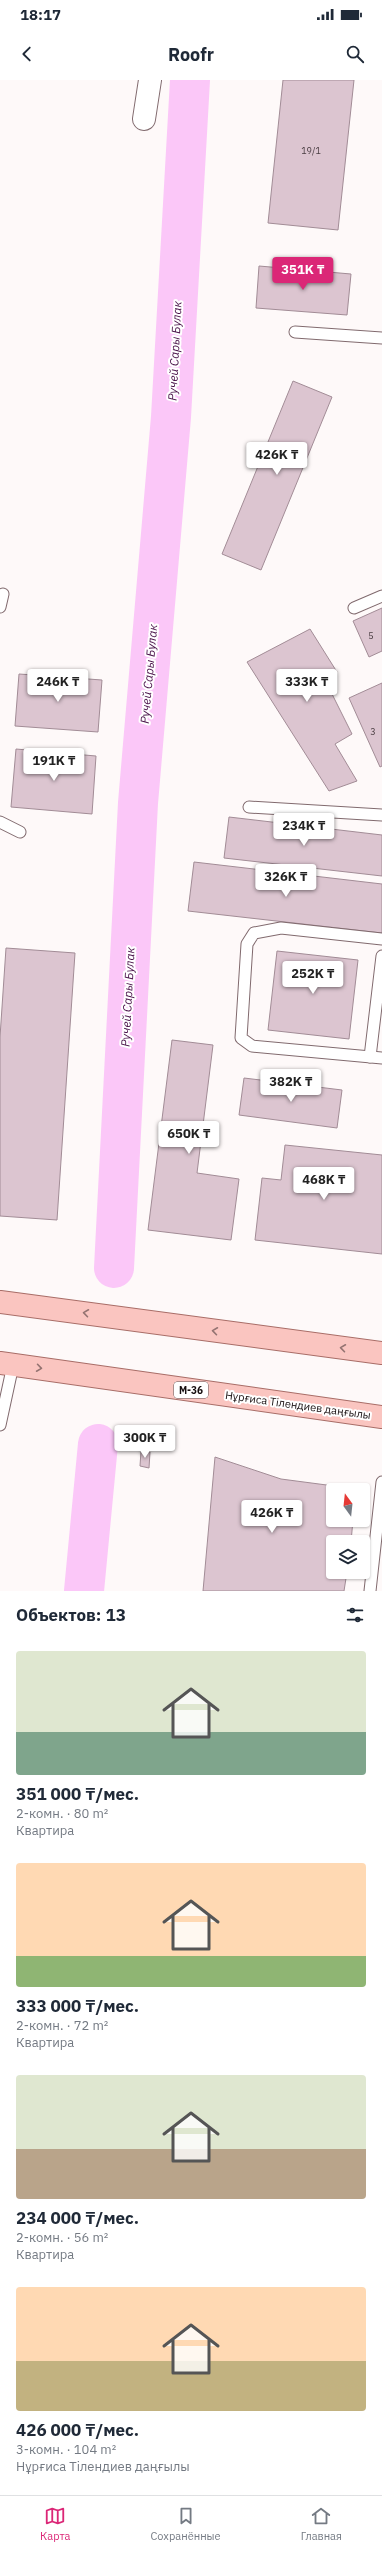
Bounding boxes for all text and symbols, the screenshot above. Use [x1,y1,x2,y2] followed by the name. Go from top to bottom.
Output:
[20,5,61,24] text: 18:17
[16,43,38,65] icon: back
[168,43,214,66] text: Roofr
[344,43,366,65] icon: search
[301,145,321,156] house number: 19/1
[270,257,336,291] pin: 351K ₸
[281,261,325,278] text: 351K ₸
[164,300,185,401] water label: Ручей Сары Булак
[244,442,310,476] pin: 426K ₸
[255,446,299,463] text: 426K ₸
[137,623,160,724] water label: Ручей Сары Булак
[368,630,374,641] house number: 5
[25,669,91,703] pin: 246K ₸
[274,669,340,703] pin: 333K ₸
[36,673,80,690] text: 246K ₸
[285,673,329,690] text: 333K ₸
[370,726,376,737] house number: 3
[21,748,87,782] pin: 191K ₸
[32,752,76,769] text: 191K ₸
[271,813,337,847] pin: 234K ₸
[282,817,326,834] text: 234K ₸
[253,864,319,898] pin: 326K ₸
[264,868,308,885] text: 326K ₸
[117,946,138,1047] water label: Ручей Сары Булак
[280,961,346,995] pin: 252K ₸
[291,965,335,982] text: 252K ₸
[258,1069,324,1103] pin: 382K ₸
[269,1073,313,1090] text: 382K ₸
[156,1121,222,1155] pin: 650K ₸
[167,1125,211,1142] text: 650K ₸
[291,1167,357,1201] pin: 468K ₸
[302,1171,346,1188] text: 468K ₸
[83,1309,89,1318] one-way arrow
[211,1327,218,1336] one-way arrow
[340,1344,346,1353] one-way arrow
[36,1363,42,1372] one-way arrow
[174,1382,208,1398] road number: M-36
[224,1388,372,1422] street label: Нұрғиса Тілендиев даңғылы
[112,1425,178,1459] pin: 300K ₸
[123,1429,167,1446] text: 300K ₸
[326,1483,370,1527] north arrow
[326,1483,370,1579] map controls
[239,1500,305,1534] pin: 426K ₸
[250,1504,294,1521] text: 426K ₸
[326,1535,370,1579] button: layers
[16,1604,126,1626] text: Объектов: 13
[344,1604,366,1626] icon: filters
[155,1677,227,1749] icon: home
[16,1783,139,1805] text: 351 000 ₸/мес.
[16,1805,108,1822] text: 2-комн. · 80 m²
[16,1822,74,1839] text: Квартира
[155,1889,227,1961] icon: home
[16,1995,139,2017] text: 333 000 ₸/мес.
[16,2017,108,2034] text: 2-комн. · 72 m²
[16,2034,74,2051] text: Квартира
[155,2101,227,2173] icon: home
[16,2207,139,2229] text: 234 000 ₸/мес.
[16,2229,108,2246] text: 2-комн. · 56 m²
[16,2246,74,2263] text: Квартира
[155,2313,227,2385] icon: home
[16,2419,139,2441] text: 426 000 ₸/мес.
[16,2441,116,2458] text: 3-комн. · 104 m²
[16,2458,190,2475] text: Нұрғиса Тілендиев даңғылы
[40,2505,70,2543] tab: Карта
[150,2505,221,2543] tab: Сохранённые
[301,2505,342,2543] tab: Главная

